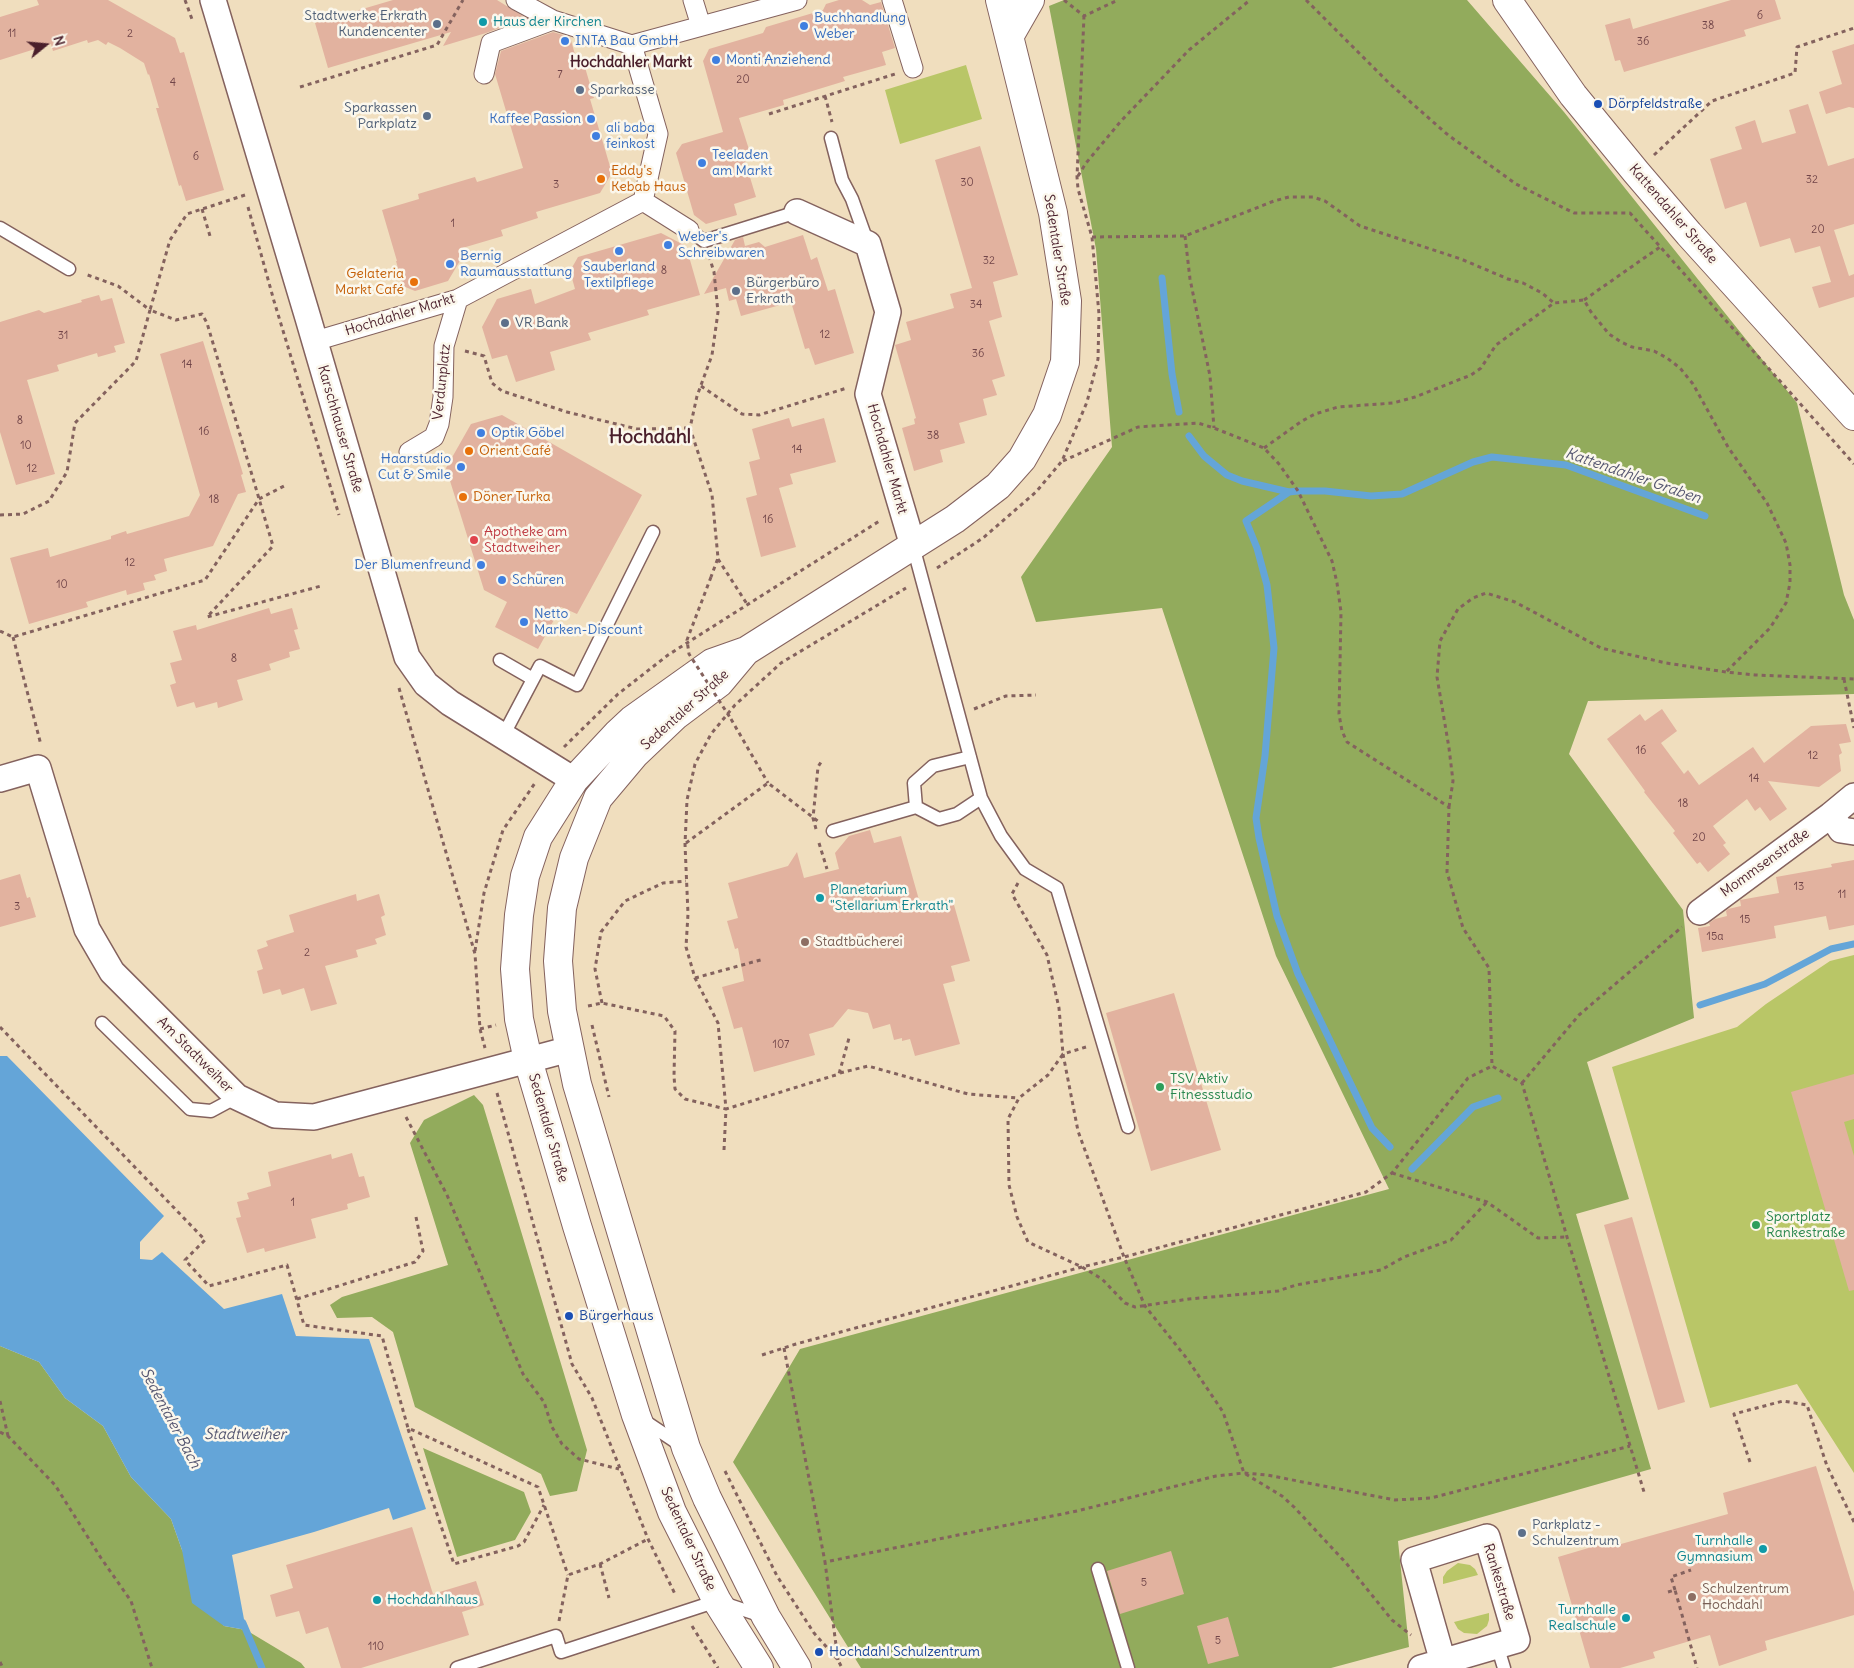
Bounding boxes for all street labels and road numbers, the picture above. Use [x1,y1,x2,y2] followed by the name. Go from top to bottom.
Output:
[1625,161,1721,267] street label: Kattendahler Straße
[1040,193,1074,307] street label: Sedentaler Straße
[343,290,457,340] street label: Hochdahler Markt
[430,343,454,421] street label: Verdunplatz
[314,363,366,495] street label: Karschhauser Straße
[863,402,911,516] street label: Hochdahler Markt
[638,666,732,754] street label: Sedentaler Straße
[1717,825,1813,901] street label: Mommsenstraße
[153,1013,237,1097] street label: Am Stadtweiher
[524,1072,572,1184] street label: Sedentaler Straße
[657,1485,719,1593] street label: Sedentaler Straße
[1479,1542,1519,1622] street label: Rankestraße

